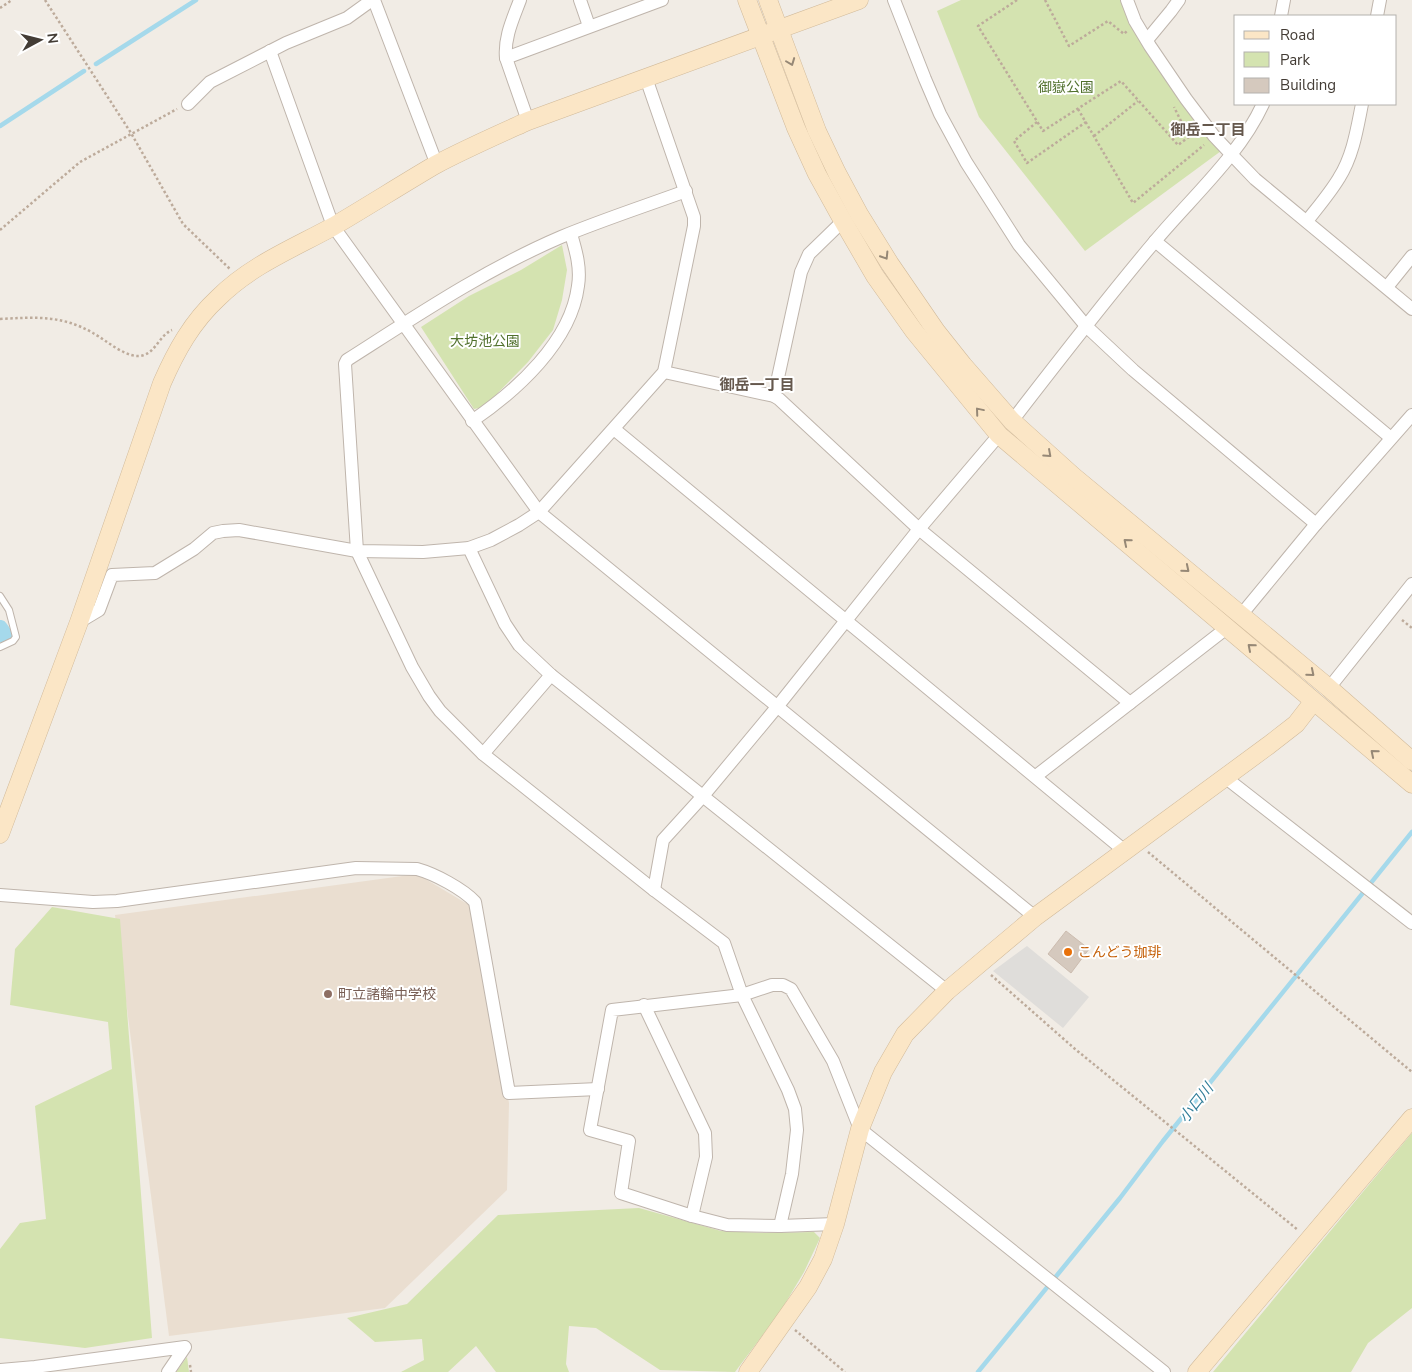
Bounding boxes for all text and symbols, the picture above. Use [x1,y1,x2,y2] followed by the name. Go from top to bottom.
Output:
[15,15,65,65] north arrow
[1234,15,1397,105] legend
[1280,25,1315,45] text: Road
[42,32,62,45] text: N
[1280,50,1310,70] text: Park
[785,57,795,66] one-way arrow
[1280,75,1336,95] text: Building
[1038,78,1094,97] park label: 御嶽公園
[1170,120,1246,140] district label: 御岳二丁目
[879,250,888,259] one-way arrow
[450,332,520,351] park label: 大坊池公園
[719,375,795,395] district label: 御岳一丁目
[976,408,985,417] one-way arrow
[1043,448,1052,457] one-way arrow
[1124,540,1133,548] one-way arrow
[1180,564,1189,572] one-way arrow
[1247,644,1256,653] one-way arrow
[1305,668,1314,677] one-way arrow
[1371,749,1380,758] one-way arrow
[1078,943,1162,962] place label: こんどう珈琲
[1062,946,1074,958] marker: こんどう珈琲
[338,985,436,1004] place label: 町立諸輪中学校
[322,988,334,1000] marker: 町立諸輪中学校
[1174,1078,1219,1127] water label: 小口川

